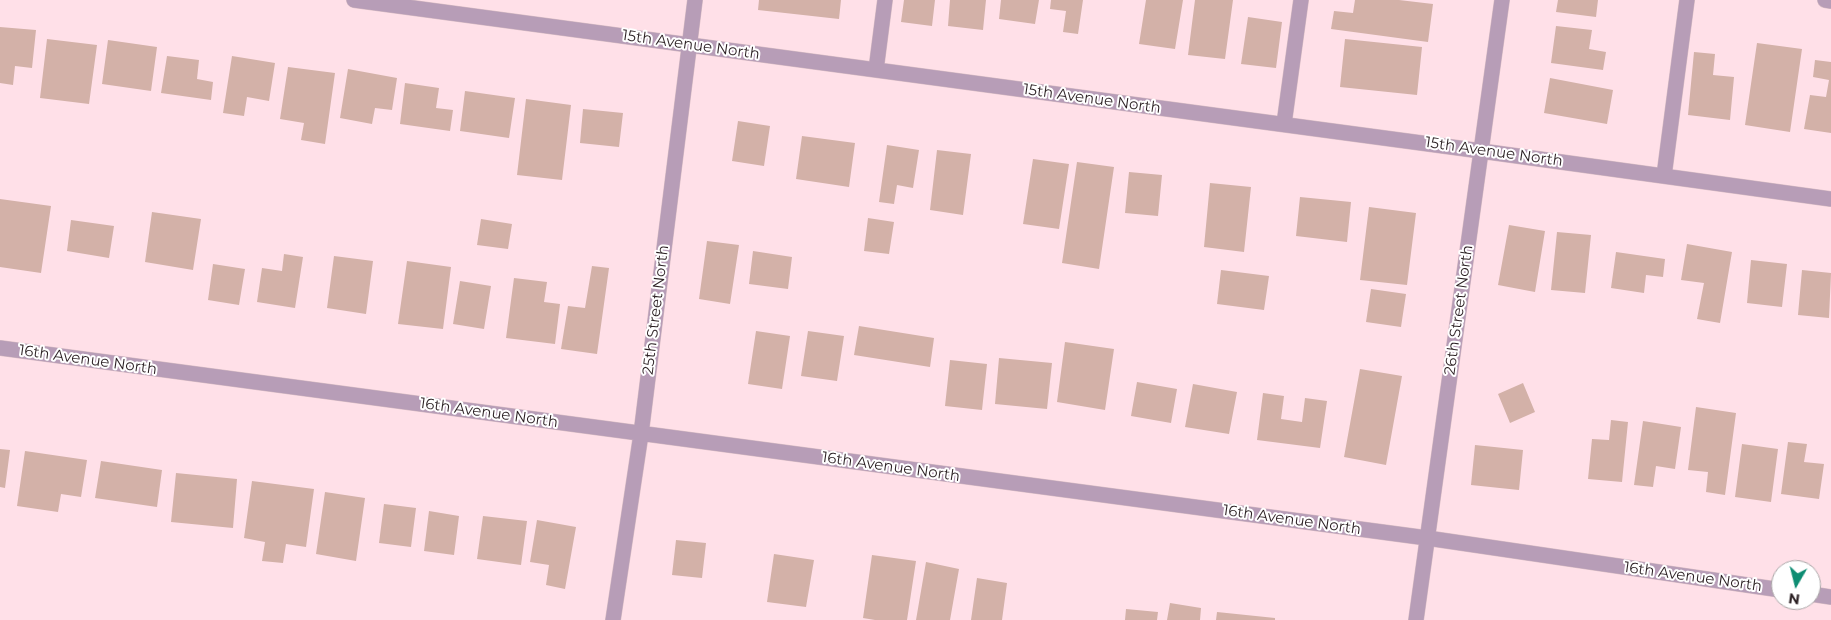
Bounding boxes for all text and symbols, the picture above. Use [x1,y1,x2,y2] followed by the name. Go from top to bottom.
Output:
[621,26,761,64] street label: 15th Avenue North
[1022,80,1162,118] street label: 15th Avenue North
[1424,133,1564,171] street label: 15th Avenue North
[639,244,673,376] street label: 25th Street North
[1441,244,1477,376] street label: 26th Street North
[18,341,158,379] street label: 16th Avenue North
[419,394,559,432] street label: 16th Avenue North
[821,448,961,486] street label: 16th Avenue North
[1222,501,1362,539] street label: 16th Avenue North
[1623,558,1763,596] street label: 16th Avenue North
[1771,560,1821,610] north arrow
[1787,589,1801,609] text: N

